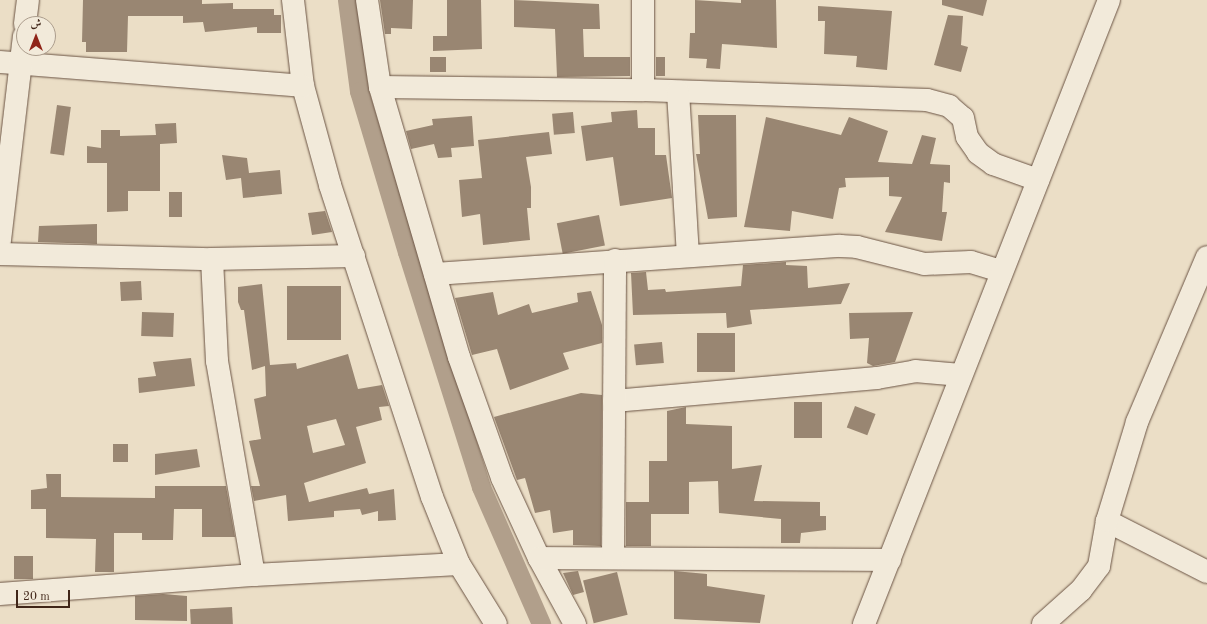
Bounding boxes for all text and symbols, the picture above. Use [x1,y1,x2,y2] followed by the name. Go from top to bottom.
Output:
[16,16,56,56] north arrow
[31,19,41,30] text: ش
[18,582,72,608] scale bar
[23,591,50,603] text: 20 m

